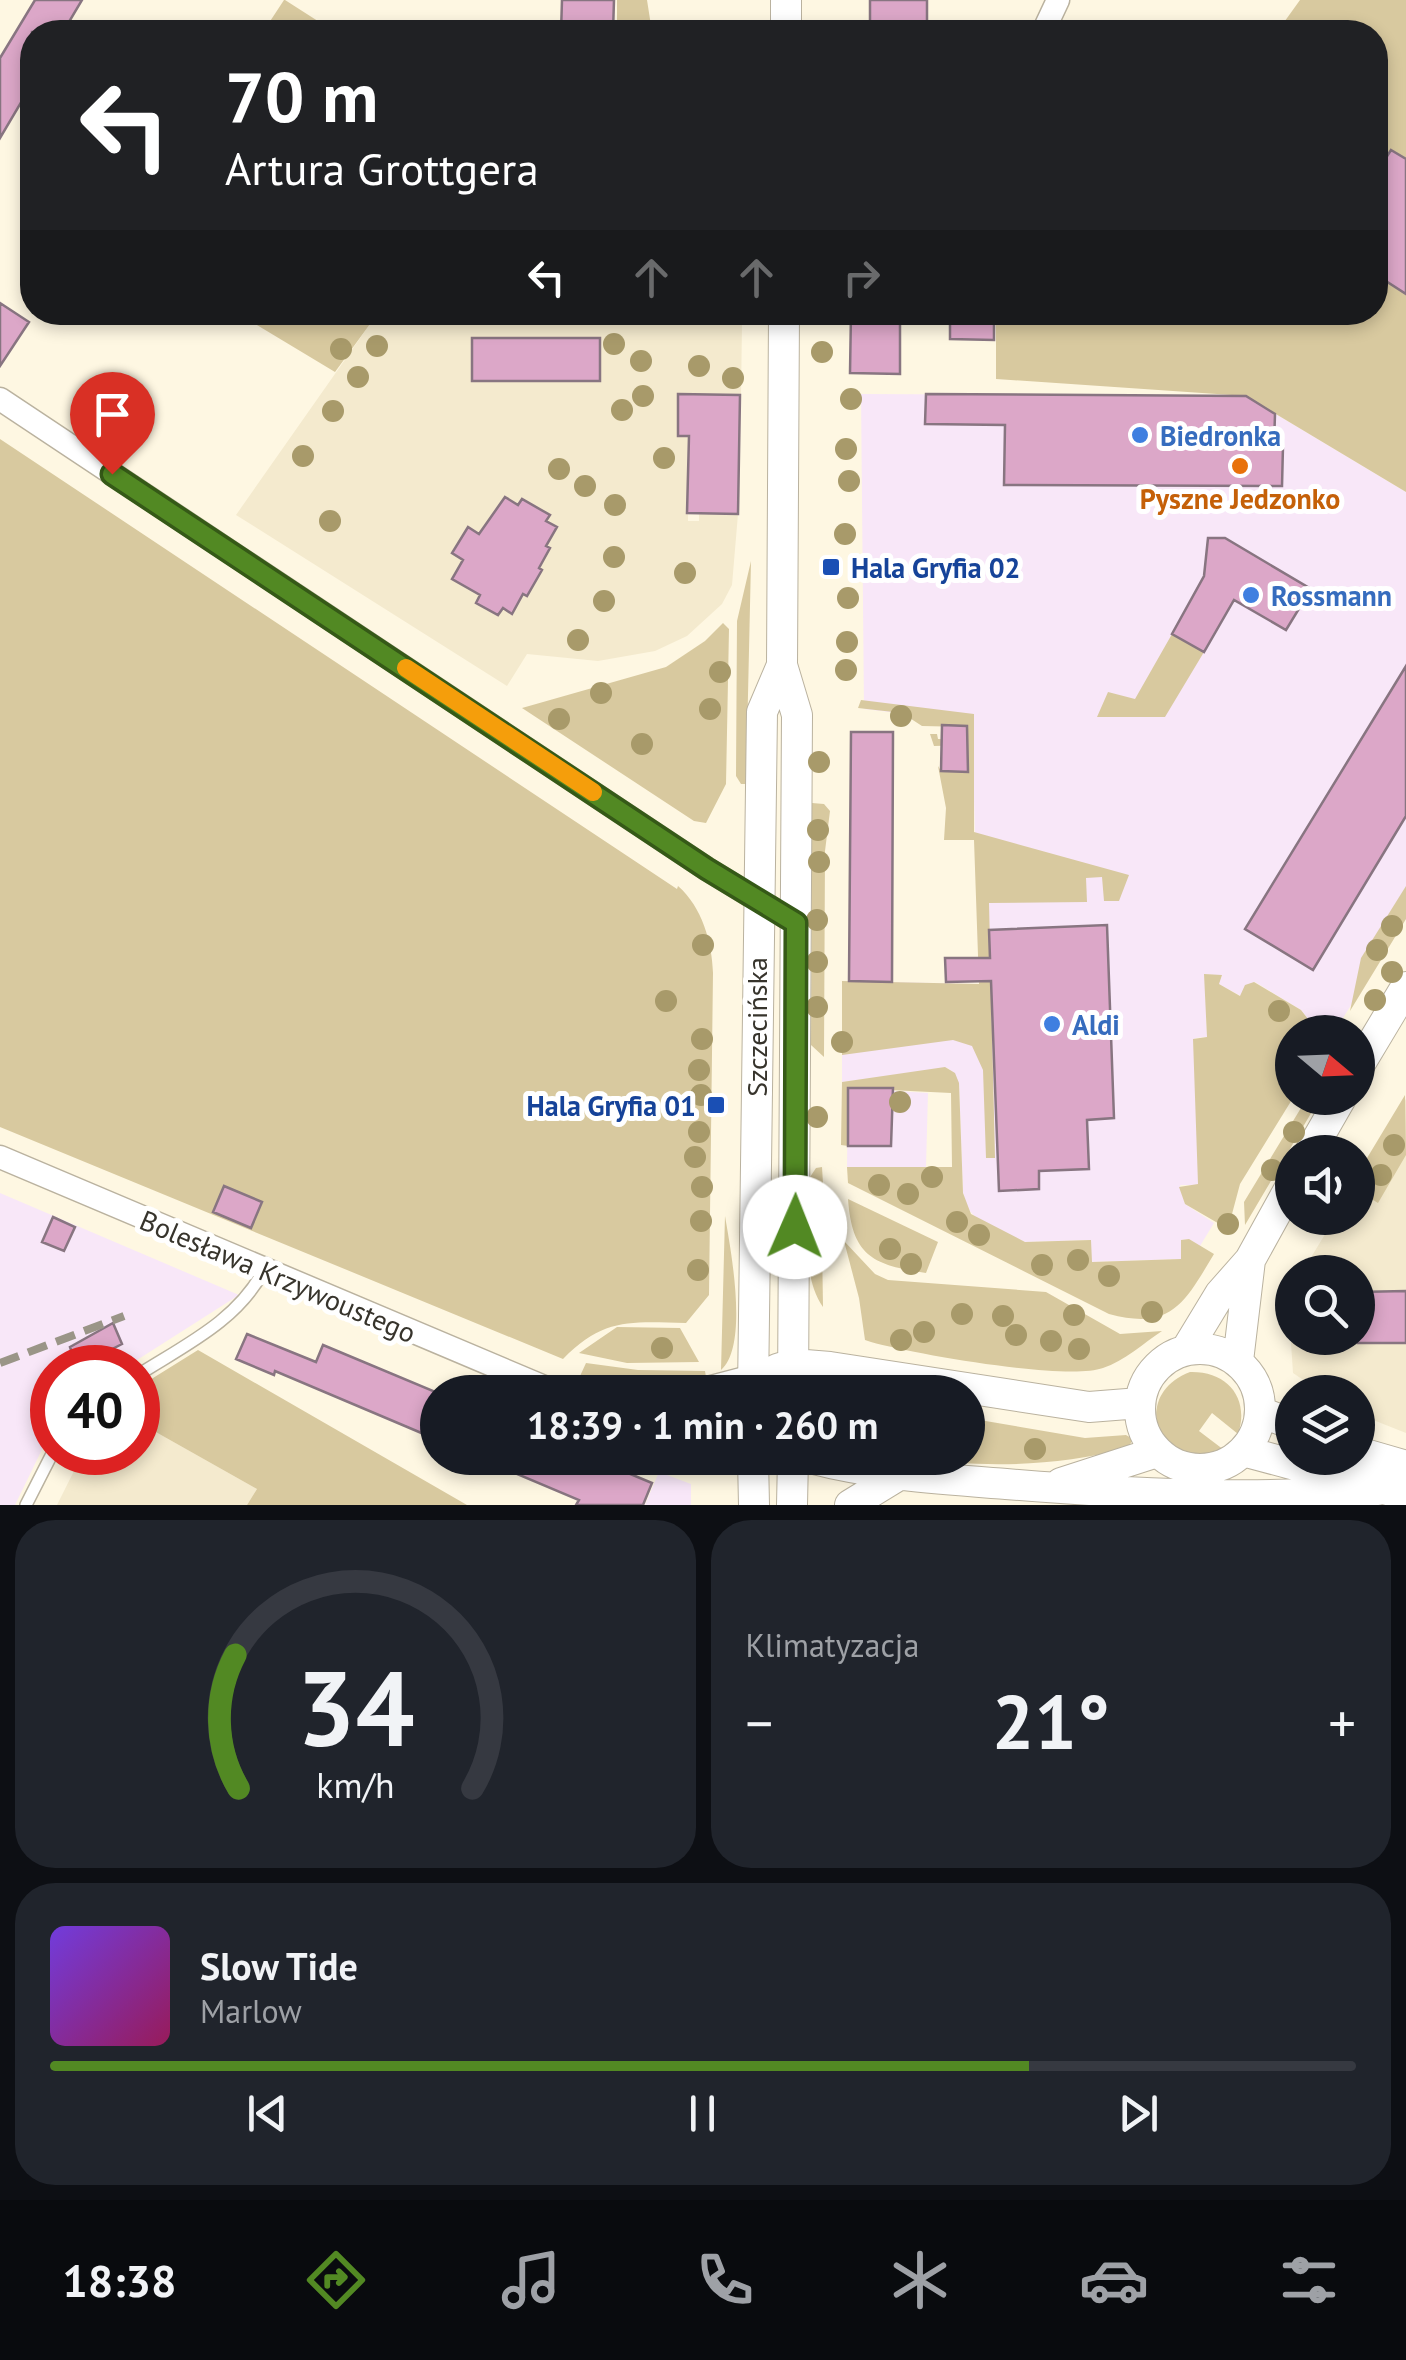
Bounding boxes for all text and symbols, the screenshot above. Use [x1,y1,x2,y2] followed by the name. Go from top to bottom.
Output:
[225,51,378,141] text: 70 m
[60,60,190,190] icon: left
[225,139,539,197] text: Artura Grottgera
[519,250,574,305] icon: left
[624,250,679,305] icon: ahead
[729,250,784,305] icon: ahead
[834,250,889,305] icon: right
[70,372,155,475] pin
[85,387,140,442] icon: arrive
[1160,417,1281,454] place label: Biedronka
[1129,424,1151,446] marker: Biedronka
[1229,455,1251,477] marker: Pyszne Jedzonko
[1140,480,1340,517] place label: Pyszne Jedzonko
[851,549,1020,586] place label: Hala Gryfia 02
[820,556,842,578] marker: Hala Gryfia 02
[1271,577,1392,614] place label: Rossmann
[1240,584,1262,606] marker: Rossmann
[738,957,775,1097] street label: Szczecińska
[1072,1006,1120,1043] place label: Aldi
[1041,1013,1063,1035] marker: Aldi
[1275,1015,1375,1115] north arrow
[1275,1015,1375,1475] map controls
[527,1087,696,1124] place label: Hala Gryfia 01
[705,1094,727,1116] marker: Hala Gryfia 01
[1275,1135,1375,1235] button: sound
[743,1175,847,1279] position arrow
[134,1201,422,1351] street label: Bolesława Krzywoustego
[1275,1255,1375,1355] button: search
[30,1345,160,1475] speed limit sign: 40
[1275,1375,1375,1475] button: layers
[527,1400,878,1449] text: 18:39 · 1 min · 260 m
[746,1624,919,1666] text: Klimatyzacja
[296,1640,414,1775] text: 34
[992,1673,1110,1770] text: 21°
[746,1687,773,1758] text: −
[1328,1687,1356,1758] text: +
[316,1762,394,1808] text: km/h
[200,1941,358,1990] text: Slow Tide
[200,1990,302,2032] text: Marlow
[240,2086,295,2141] icon: previous
[675,2086,730,2141] icon: pause
[1111,2086,1166,2141] icon: next
[301,2245,371,2315] icon: directions
[496,2245,566,2315] icon: music
[690,2245,760,2315] icon: phone
[885,2245,955,2315] icon: climate
[1079,2245,1149,2315] icon: car
[1274,2245,1344,2315] icon: filters
[62,2251,176,2309] text: 18:38

